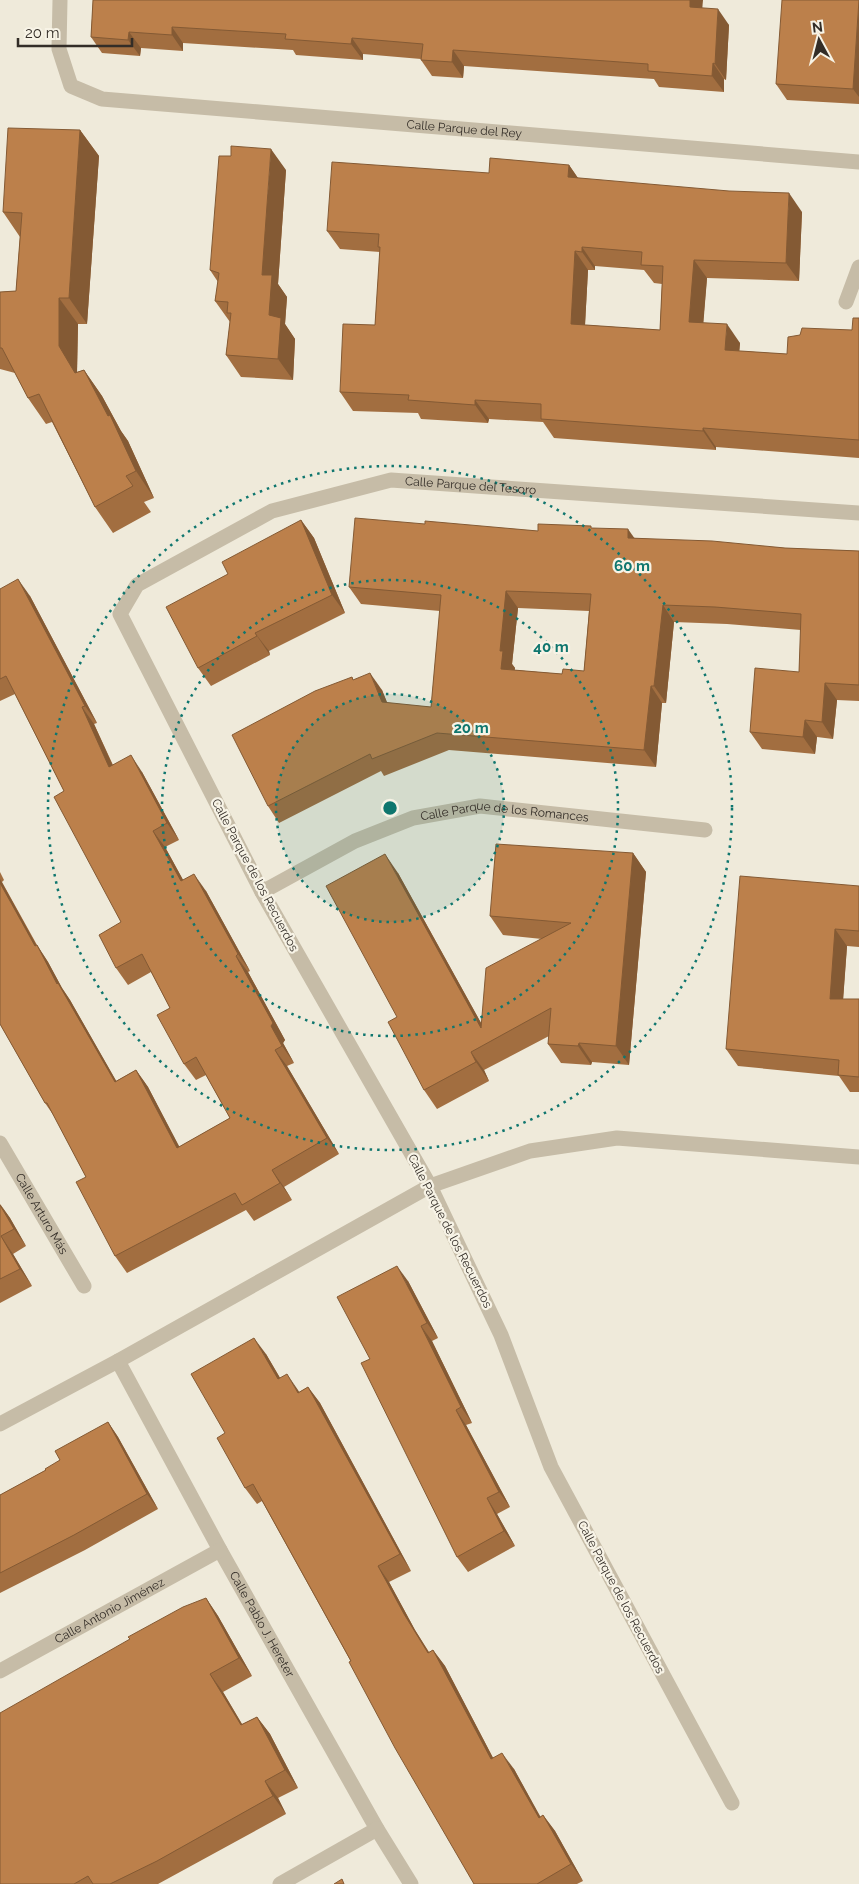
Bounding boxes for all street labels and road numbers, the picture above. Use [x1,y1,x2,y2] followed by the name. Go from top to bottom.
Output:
[406,117,523,141] street label: Calle Parque del Rey
[405,474,537,497] street label: Calle Parque del Tesoro
[209,796,301,954] street label: Calle Parque de los Recuerdos
[419,799,590,825] street label: Calle Parque de los Romances
[405,1152,495,1310] street label: Calle Parque de los Recuerdos
[12,1171,71,1257] street label: Calle Arturo Más
[575,1518,667,1676] street label: Calle Parque de los Recuerdos
[227,1569,297,1680] street label: Calle Pablo J. Hereter
[52,1575,167,1647] street label: Calle Antonio Jiménez

